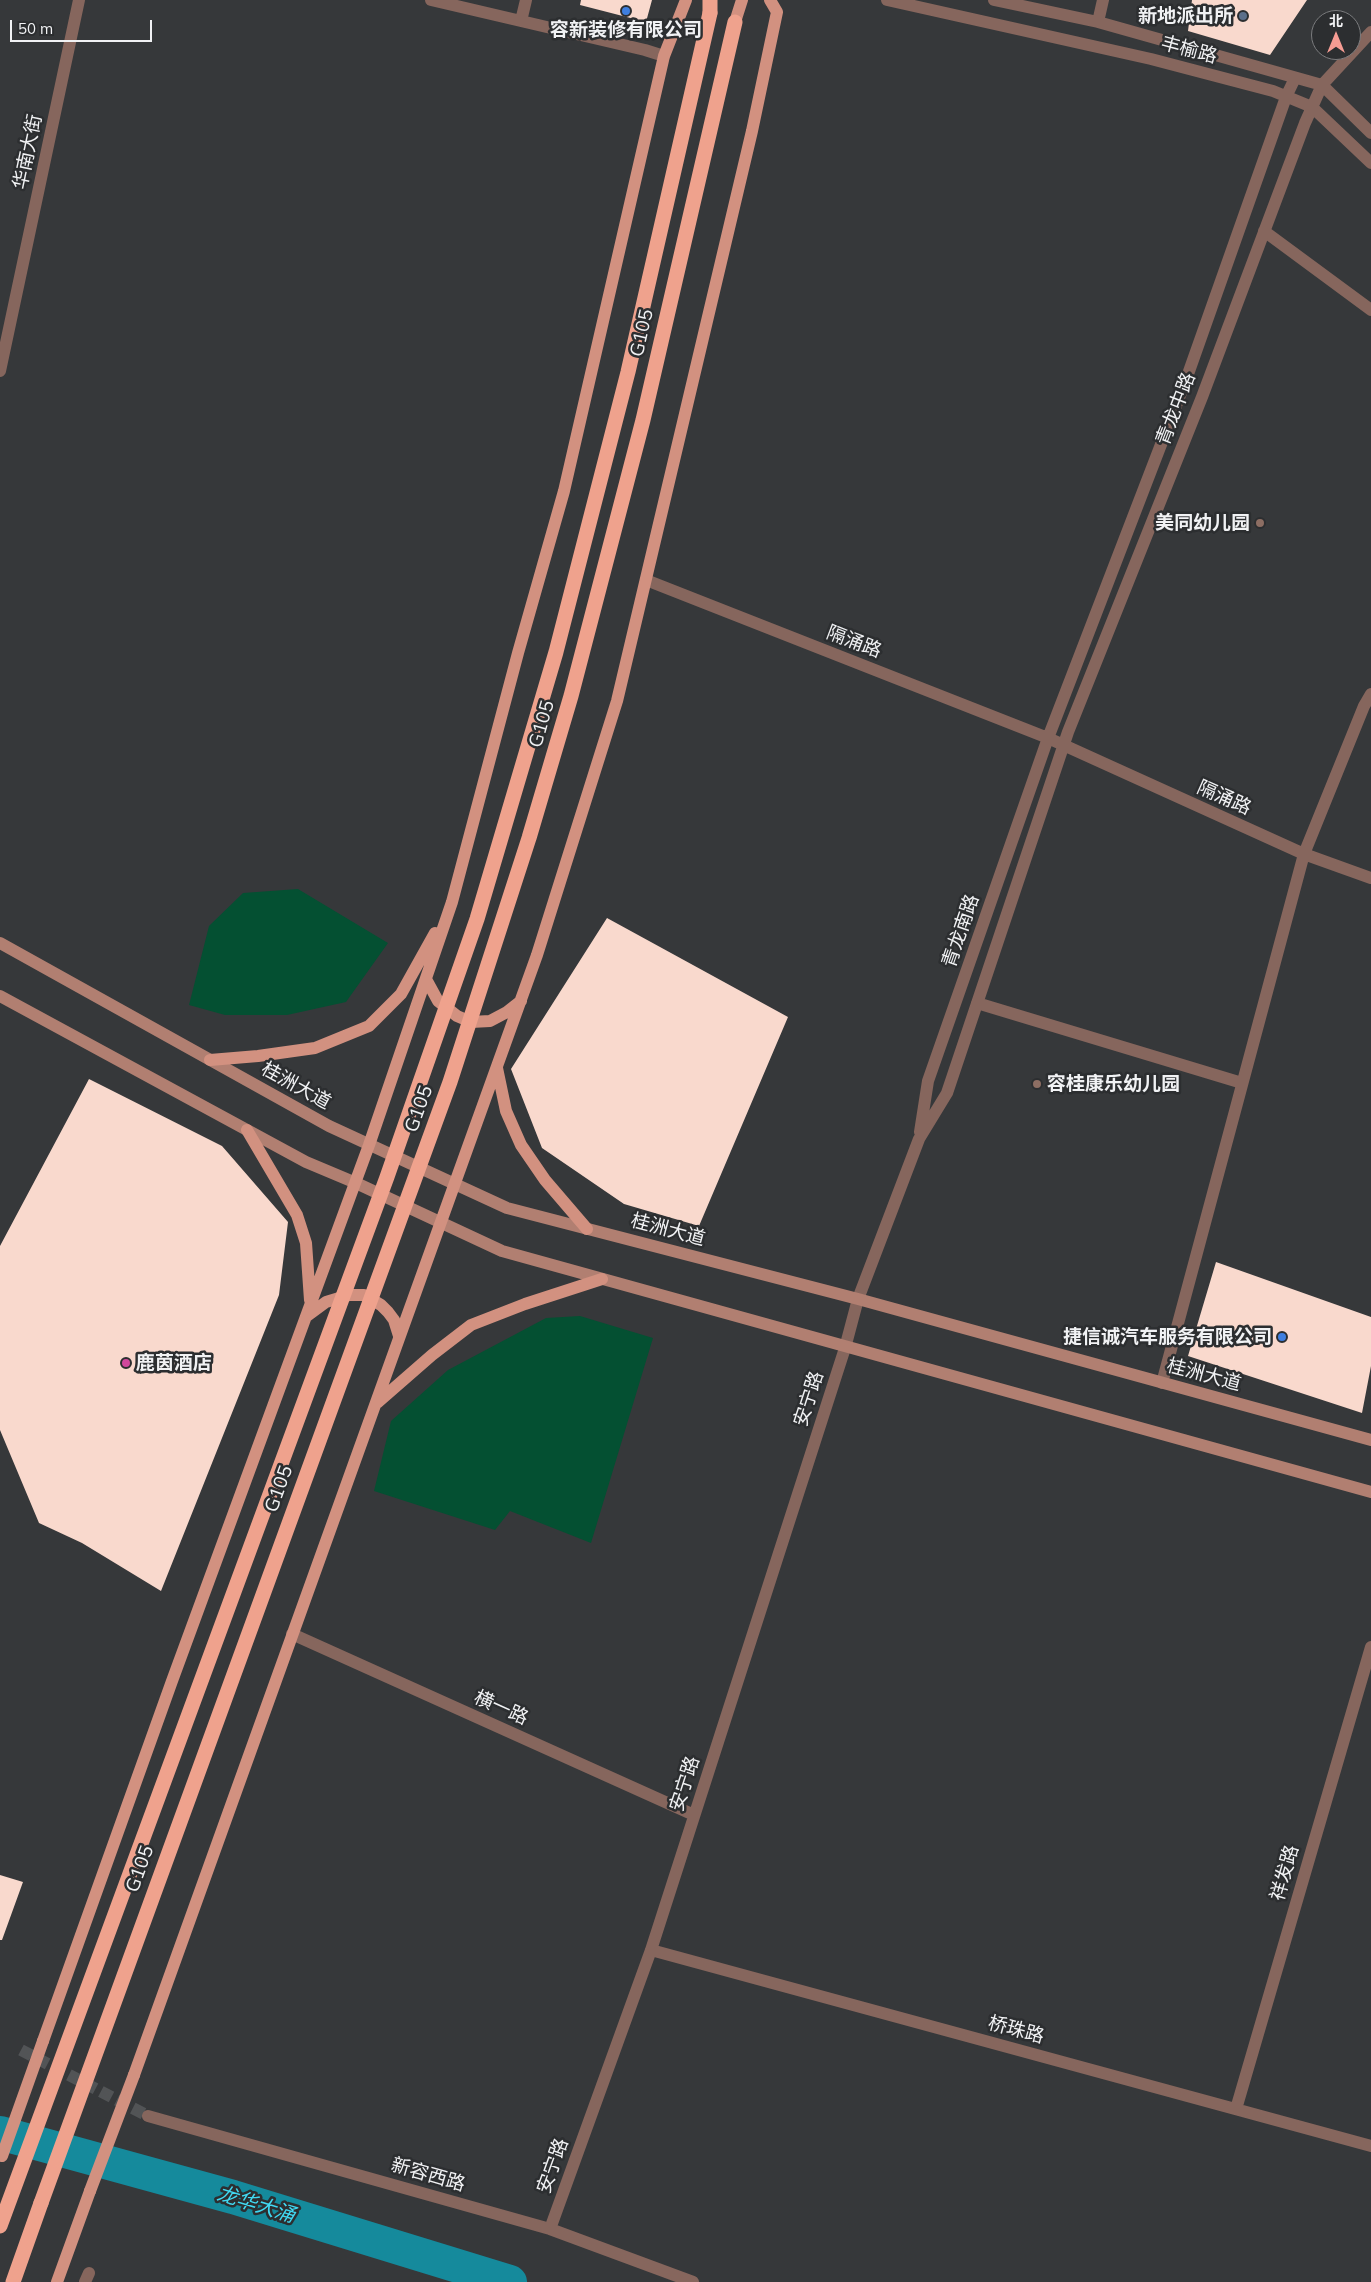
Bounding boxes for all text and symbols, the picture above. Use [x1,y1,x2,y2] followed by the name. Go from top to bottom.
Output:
[620,5,632,17] marker: 容新装修有限公司
[1138,5,1233,27] place label: 新地派出所
[12,10,155,42] scale bar
[1237,10,1249,22] marker: 新地派出所
[1311,10,1361,60] north arrow
[1329,12,1343,30] text: 北
[18,19,53,38] text: 50 m
[550,19,702,41] place label: 容新装修有限公司
[1159,32,1219,68] street label: 丰榆路
[9,112,47,192] street label: 华南大街
[625,307,659,359] street label: G105
[1152,369,1200,449] street label: 青龙中路
[1155,512,1250,534] place label: 美同幼儿园
[1254,517,1266,529] marker: 美同幼儿园
[823,621,885,663] street label: 隔涌路
[524,698,560,750] street label: G105
[1193,776,1255,820] street label: 隔涌路
[938,891,984,971] street label: 青龙南路
[257,1058,335,1114] street label: 桂洲大道
[1047,1073,1180,1095] place label: 容桂康乐幼儿园
[1031,1078,1043,1090] marker: 容桂康乐幼儿园
[400,1083,438,1135] street label: G105
[628,1209,708,1251] street label: 桂洲大道
[1063,1326,1272,1348] place label: 捷信诚汽车服务有限公司
[1276,1331,1288,1343] marker: 捷信诚汽车服务有限公司
[136,1352,212,1374] place label: 鹿茵酒店
[1164,1354,1244,1396] street label: 桂洲大道
[120,1357,132,1369] marker: 鹿茵酒店
[789,1368,829,1430] street label: 安宁路
[260,1463,298,1515] street label: G105
[470,1686,532,1730] street label: 横一路
[665,1753,705,1815] street label: 安宁路
[1266,1842,1304,1904] street label: 祥发路
[121,1843,159,1895] street label: G105
[986,2012,1046,2048] street label: 桥珠路
[533,2135,573,2197] street label: 安宁路
[388,2154,468,2196] street label: 新容西路
[214,2182,298,2228] water label: 龙华大涌

